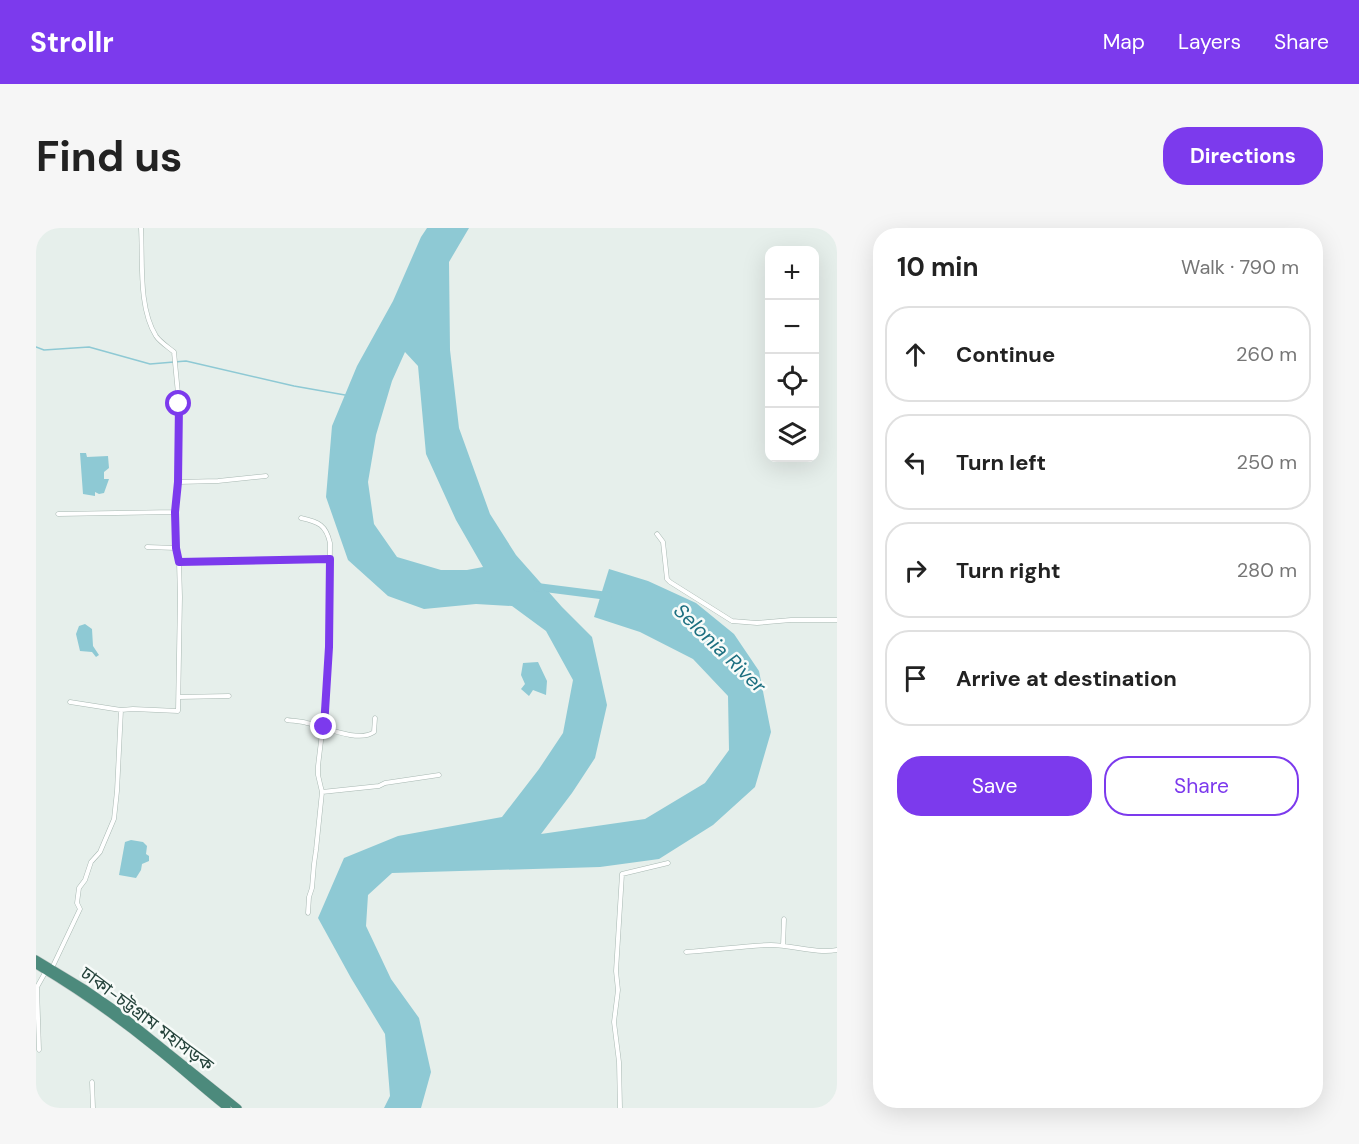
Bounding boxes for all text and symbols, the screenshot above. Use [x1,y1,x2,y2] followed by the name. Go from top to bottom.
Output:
[30,24,114,61] text: Strollr
[1103,28,1145,56] text: Map
[1178,28,1241,56] text: Layers
[1274,28,1329,56] text: Share
[1163,127,1323,185] button: Directions
[36,129,182,184] text: Find us
[765,246,819,462] map controls
[765,246,819,300] button: +
[897,250,979,284] text: 10 min
[1181,254,1299,280] text: Walk · 790 m
[765,300,819,354] button: −
[899,338,932,371] icon: ahead
[956,340,1055,369] text: Continue
[1236,341,1297,367] text: 260 m
[765,354,819,408] button: locate
[165,390,191,416] route start
[765,408,819,462] button: layers
[899,446,932,479] icon: left
[956,448,1046,477] text: Turn left
[1236,449,1297,475] text: 250 m
[899,554,932,587] icon: right
[956,556,1061,585] text: Turn right
[1237,557,1297,583] text: 280 m
[668,598,772,699] water label: Selonia River
[899,662,932,695] icon: arrive
[956,664,1177,693] text: Arrive at destination
[310,713,336,739] route end
[897,756,1092,816] button: Save
[1104,756,1299,816] button: Share
[75,961,219,1077] street label: ঢাকা-চট্টগ্রাম মহাসড়ক

